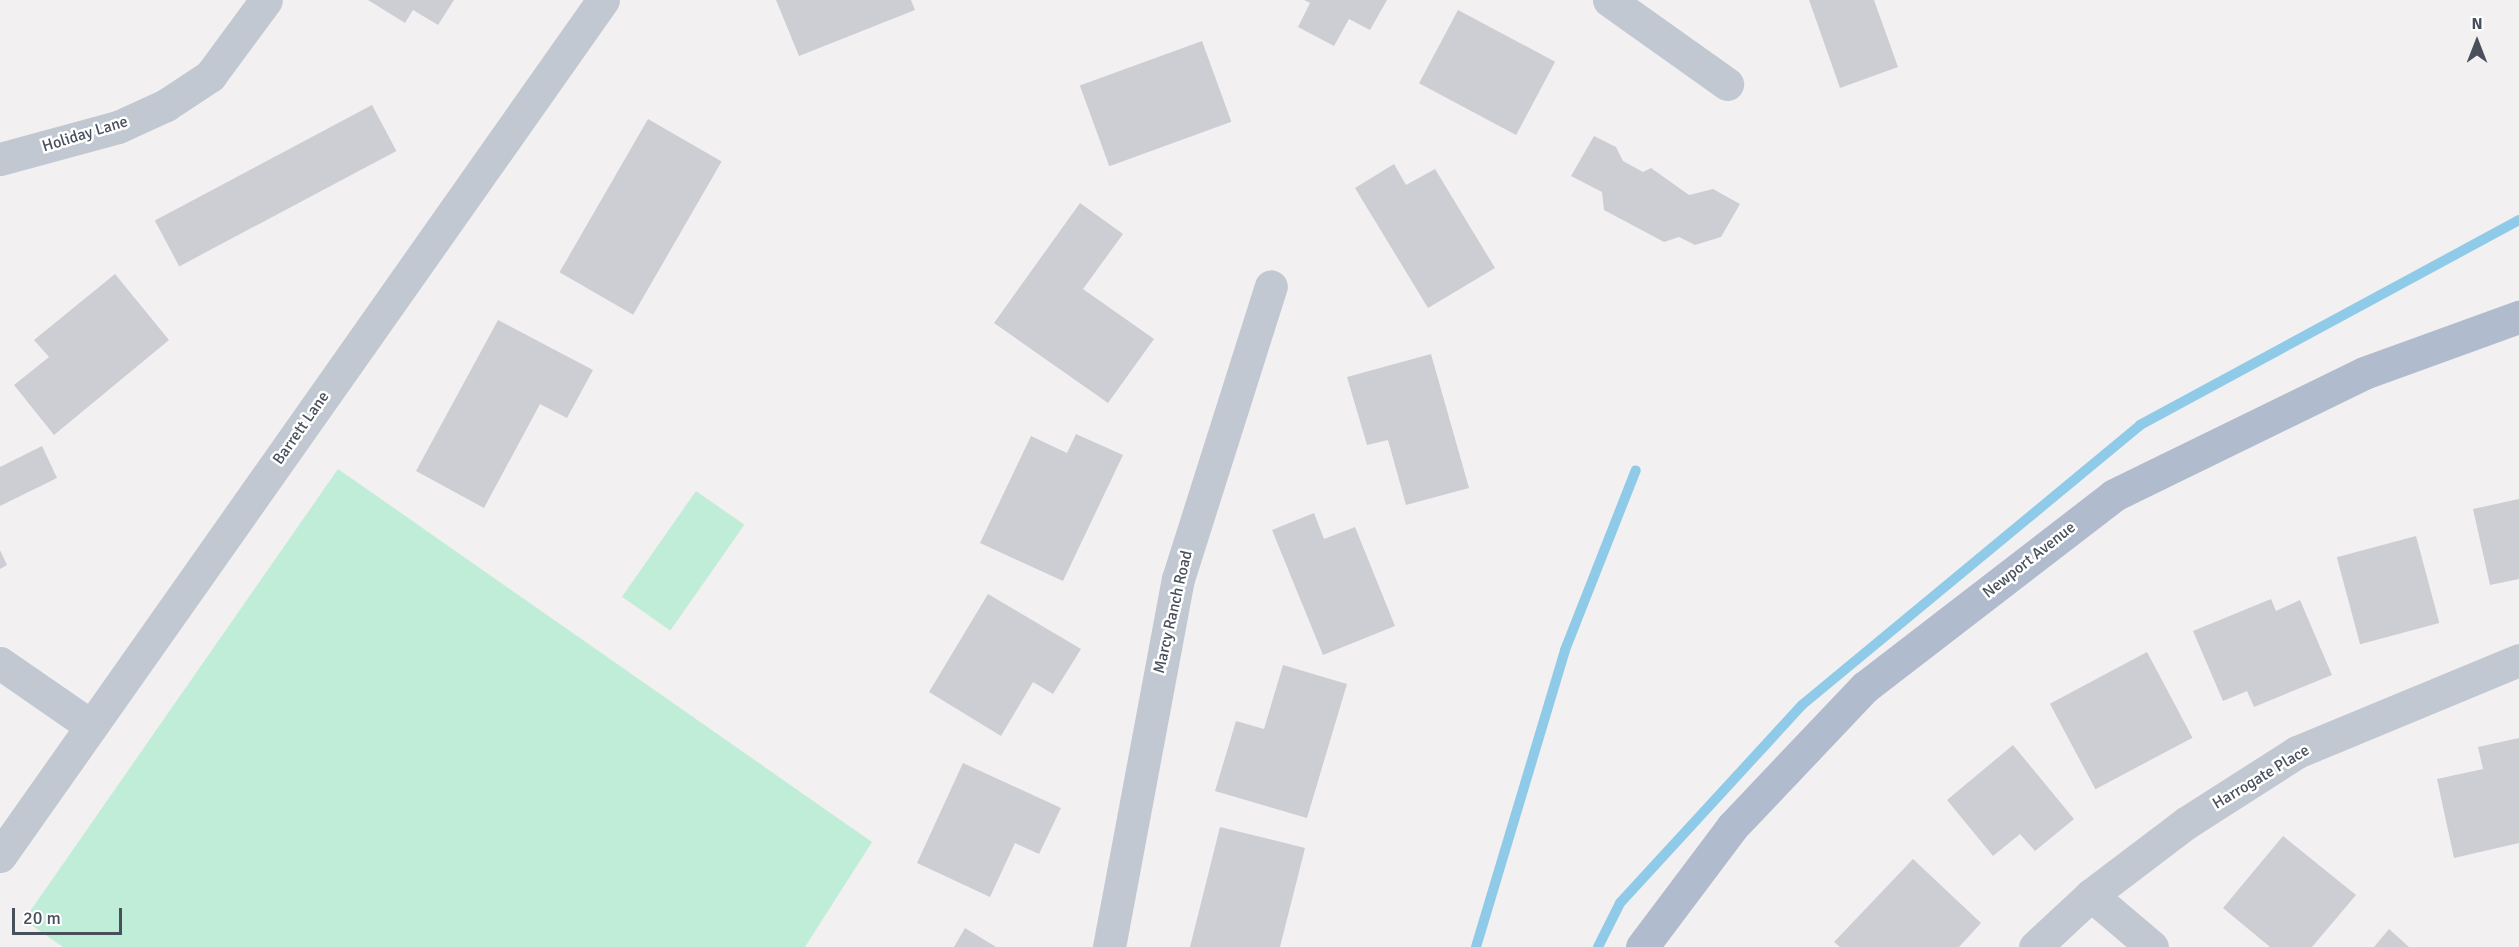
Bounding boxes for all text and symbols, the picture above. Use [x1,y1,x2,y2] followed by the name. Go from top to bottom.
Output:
[2447,12,2507,72] north arrow
[2471,14,2483,34] text: N
[40,112,130,156] street label: Holiday Lane
[269,388,333,468] street label: Barrett Lane
[1979,518,2079,602] street label: Newport Avenue
[1150,549,1196,675] street label: Marcy Ranch Road
[2209,741,2313,813] street label: Harrogate Place
[15,896,124,934] scale bar
[23,907,61,929] text: 20 m

